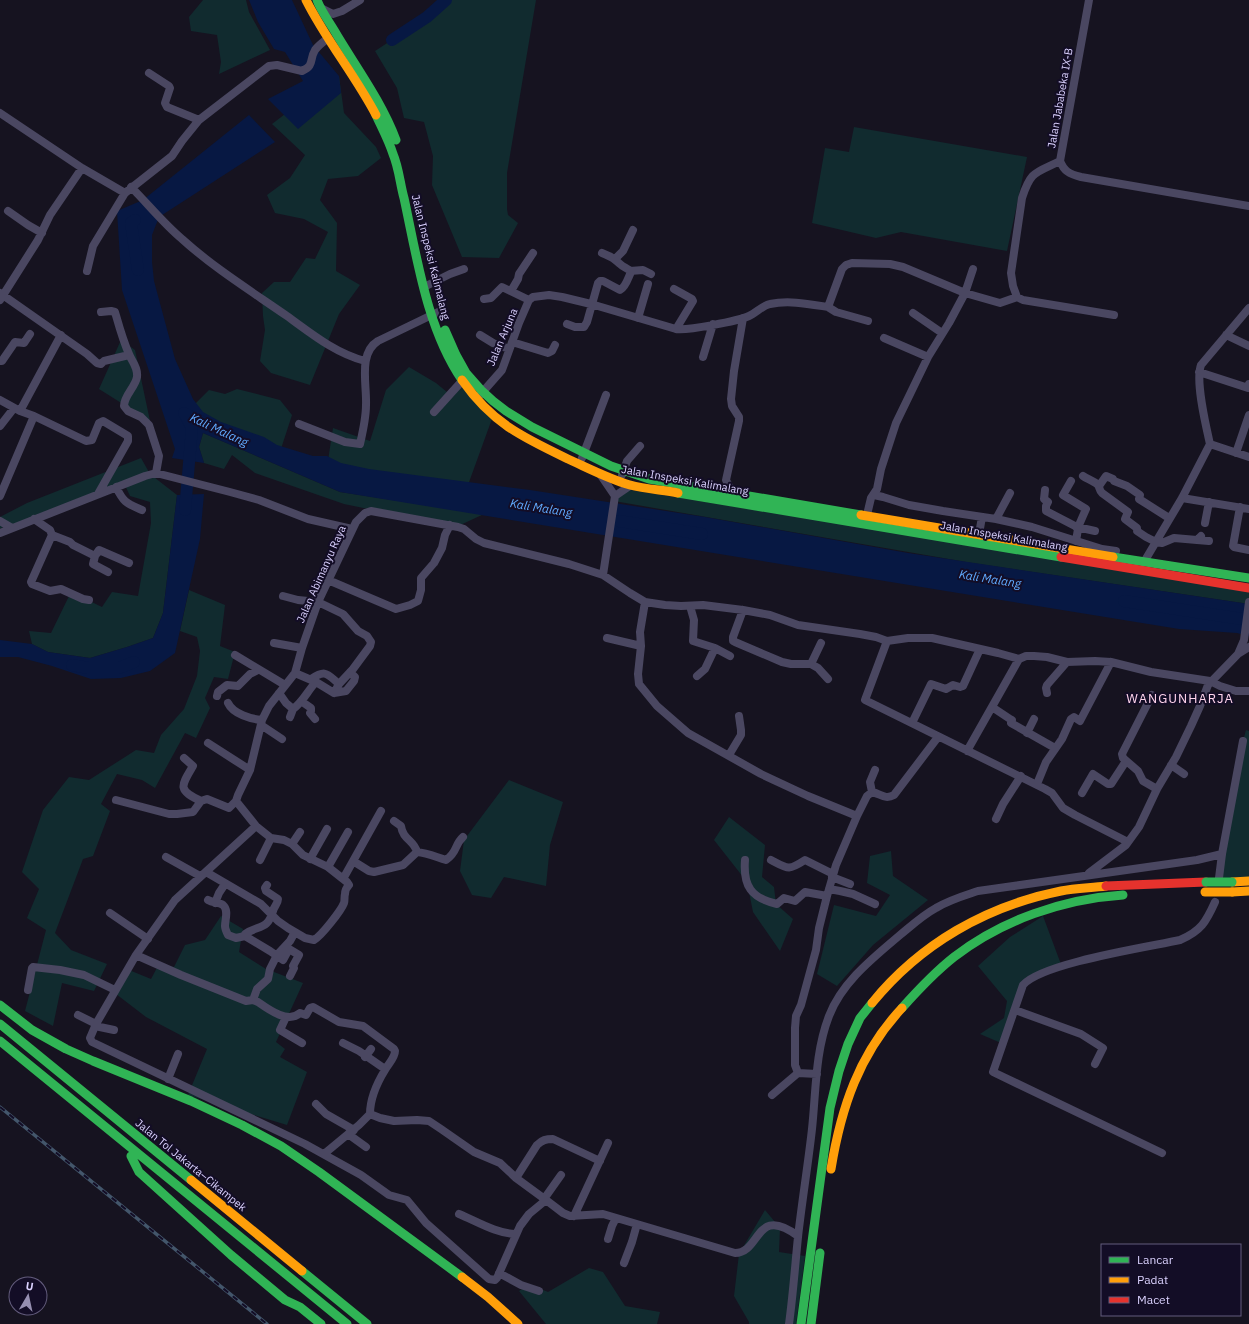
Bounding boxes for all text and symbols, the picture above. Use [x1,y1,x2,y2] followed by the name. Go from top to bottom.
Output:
[1044,47,1076,149] street label: Jalan Jababeka IX-B
[409,193,453,321] street label: Jalan Inspeksi Kalimalang
[484,306,520,368] street label: Jalan Arjuna
[188,410,252,450] water label: Kali Malang
[620,462,750,498] street label: Jalan Inspeksi Kalimalang
[509,495,574,520] water label: Kali Malang
[939,518,1069,554] street label: Jalan Inspeksi Kalimalang
[293,523,349,625] street label: Jalan Abimanyu Raya
[958,566,1023,591] water label: Kali Malang
[1126,690,1234,707] district label: WANGUNHARJA
[133,1116,250,1214] street label: Jalan Tol Jakarta–Cikampek
[1101,1244,1241,1316] legend
[1137,1252,1174,1267] text: Lancar
[1137,1272,1168,1287] text: Padat
[8,1276,48,1316] north arrow
[25,1279,34,1294] text: U
[1137,1292,1170,1307] text: Macet

